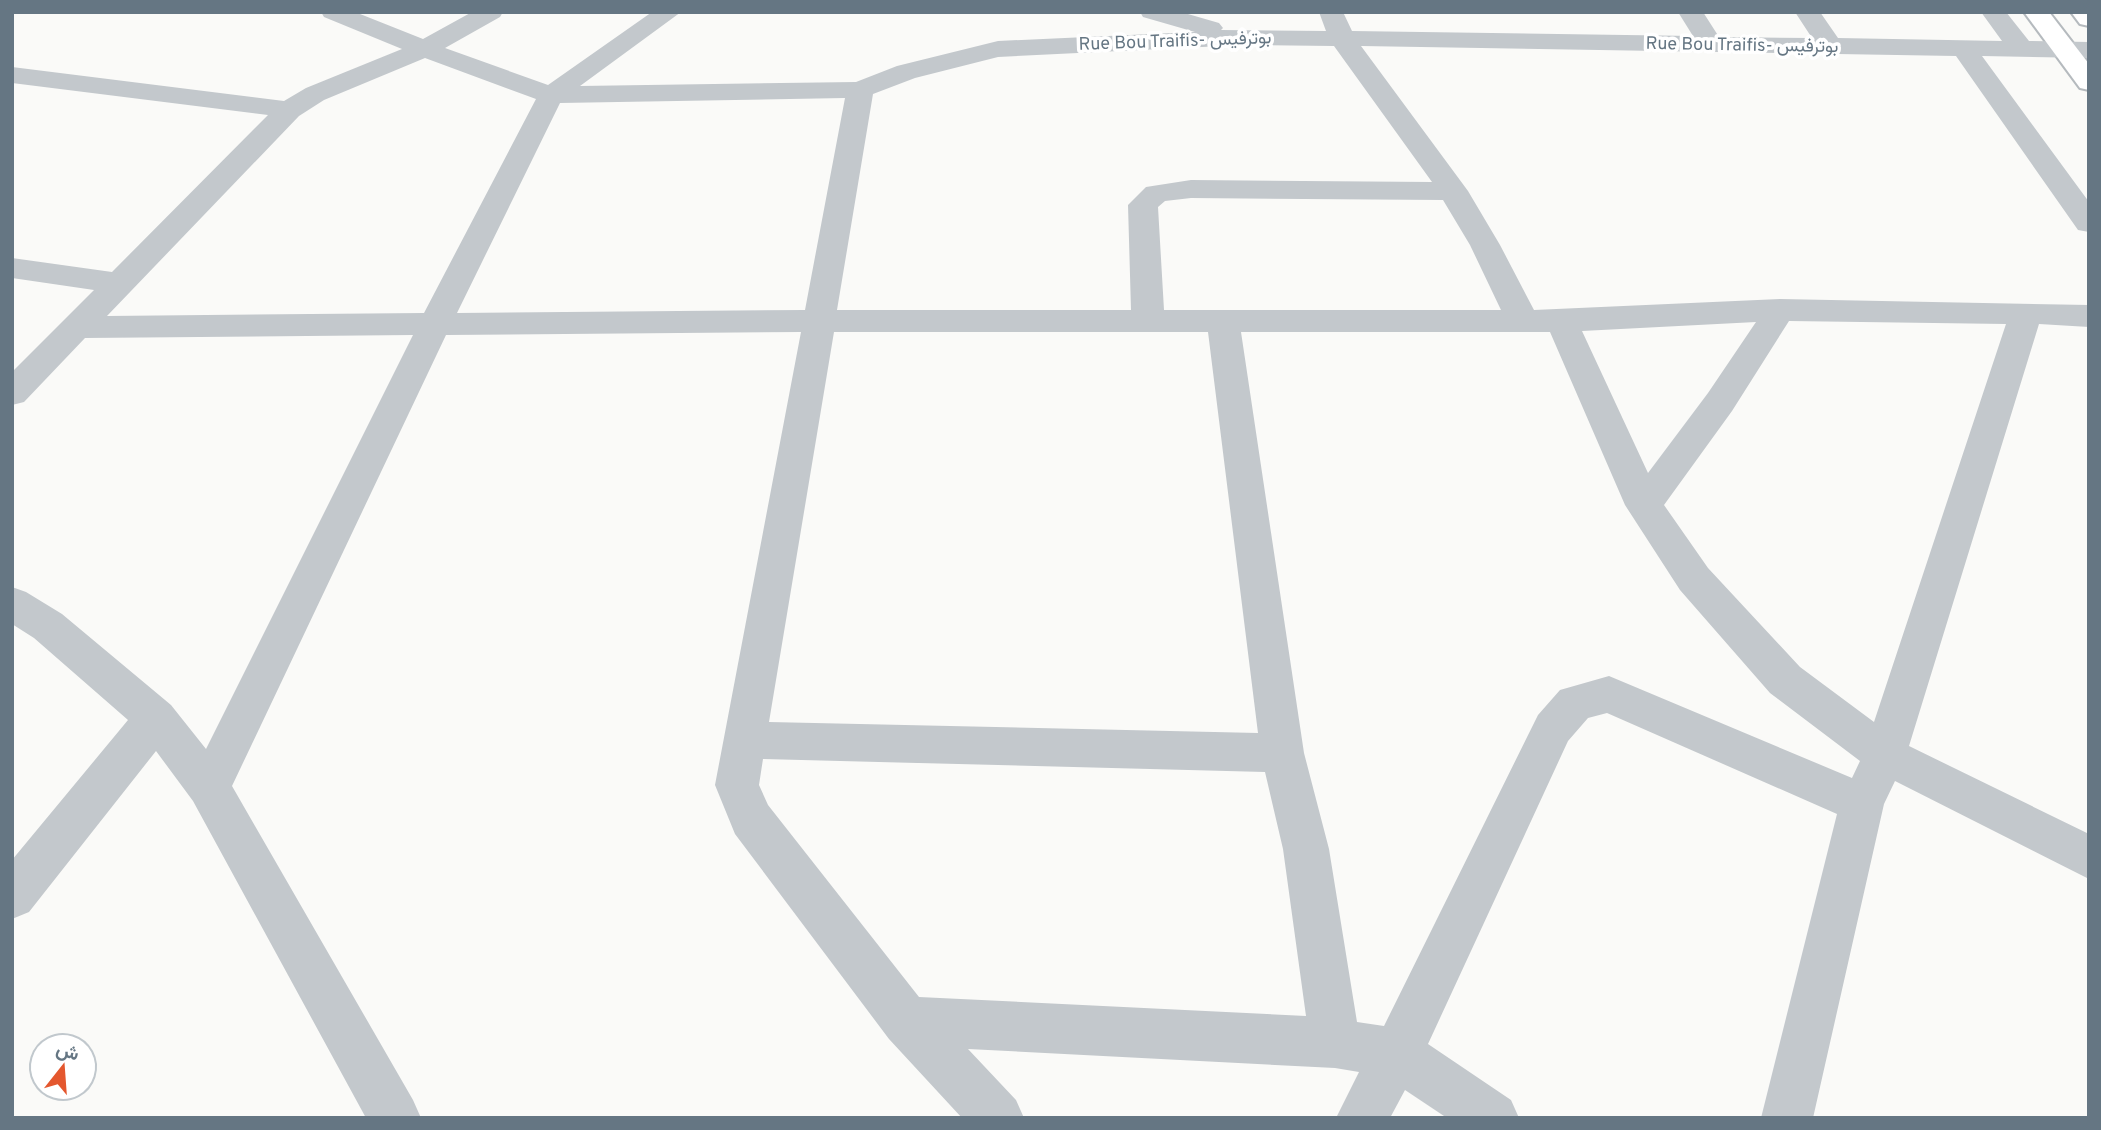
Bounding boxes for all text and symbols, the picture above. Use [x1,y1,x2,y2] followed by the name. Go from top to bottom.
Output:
[1078,27,1272,57] street label: Rue Bou Traifis- بوترفيس
[1645,33,1839,59] street label: Rue Bou Traifis- بوترفيس
[28,1032,98,1102] north arrow
[53,1038,82,1068] text: ش

